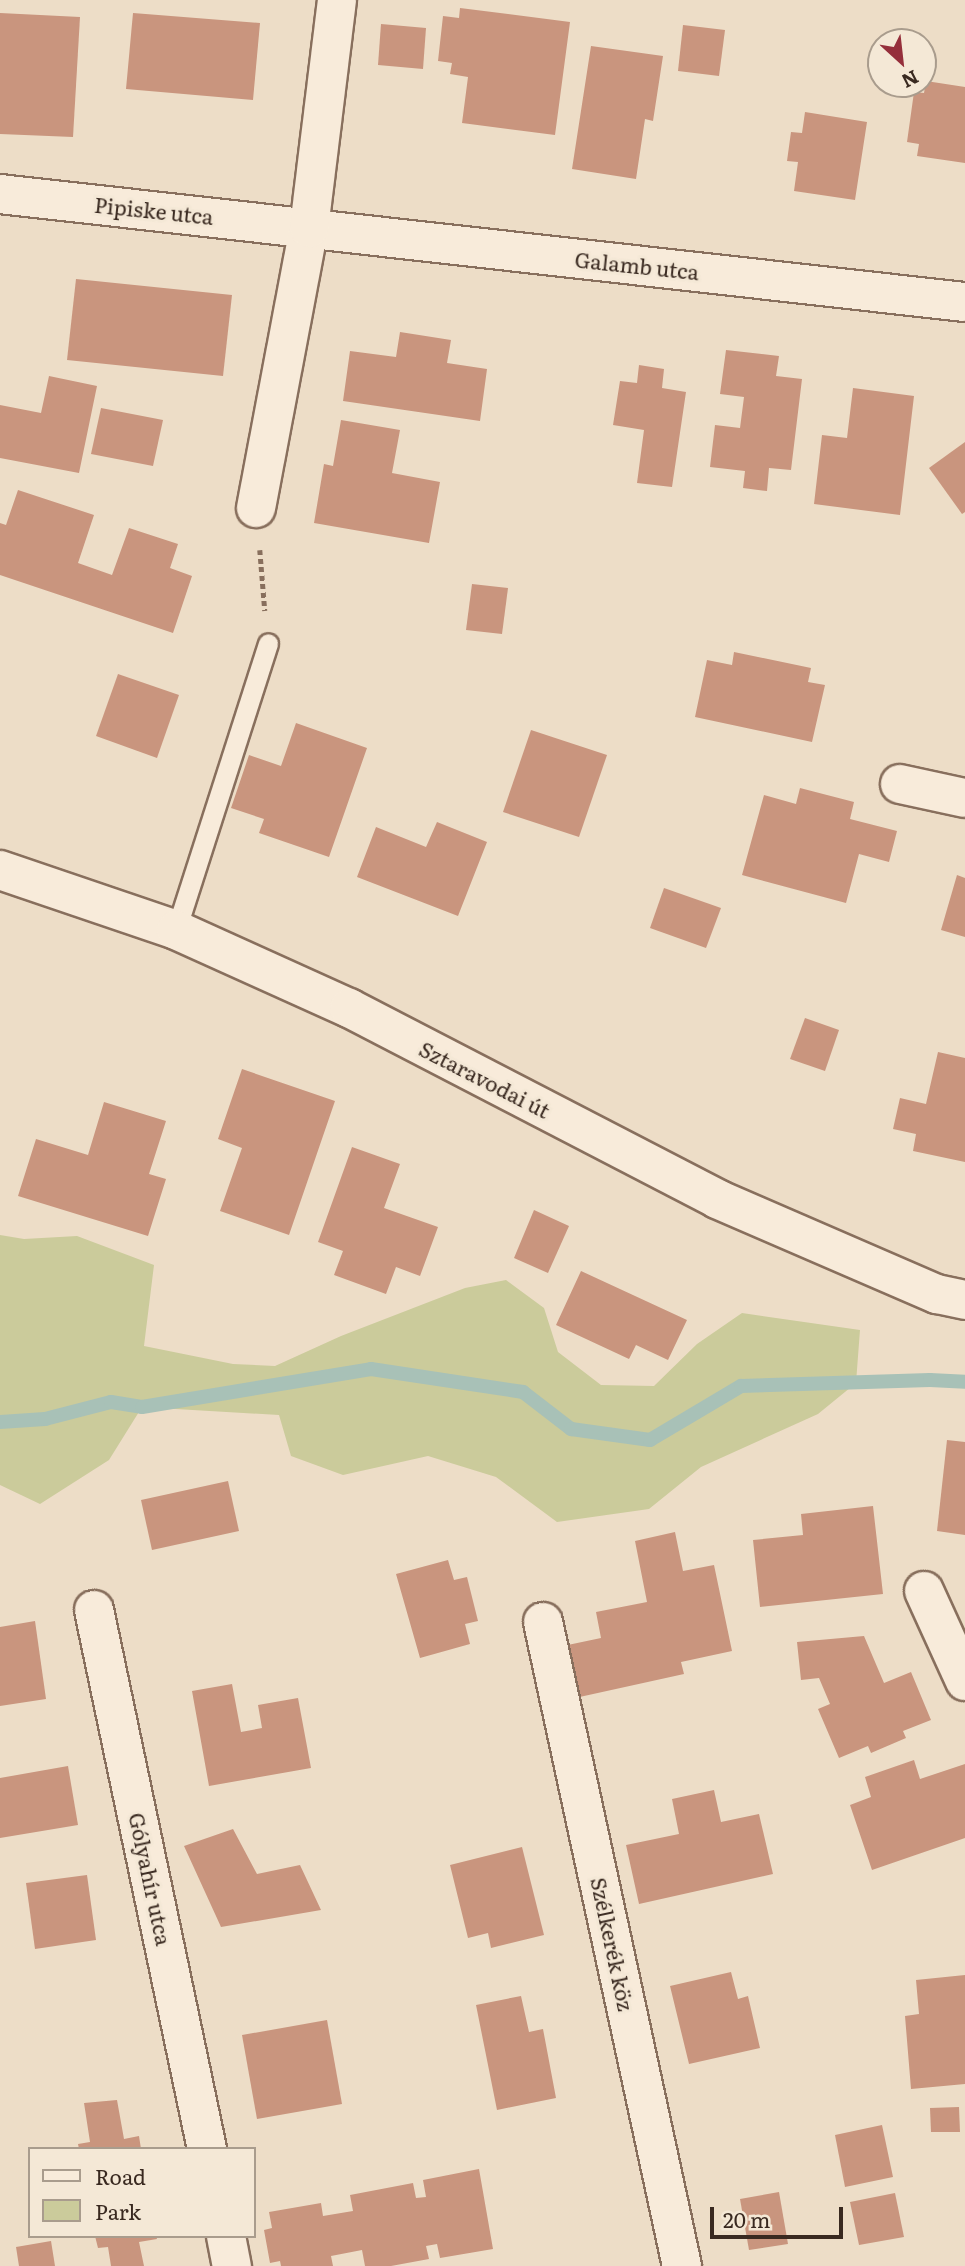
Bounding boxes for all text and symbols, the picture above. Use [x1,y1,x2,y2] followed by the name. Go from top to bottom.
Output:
[867,28,937,98] north arrow
[897,64,924,96] text: N
[93,191,215,229] street label: Pipiske utca
[574,246,700,284] street label: Galamb utca
[415,1035,555,1123] street label: Sztaravodai út
[125,1810,177,1948] street label: Gólyahír utca
[587,1875,639,2013] street label: Szélkerék köz
[28,2147,256,2238] legend
[95,2160,146,2191] text: Road
[713,2192,846,2236] scale bar
[95,2195,141,2226] text: Park
[723,2203,770,2234] text: 20 m

